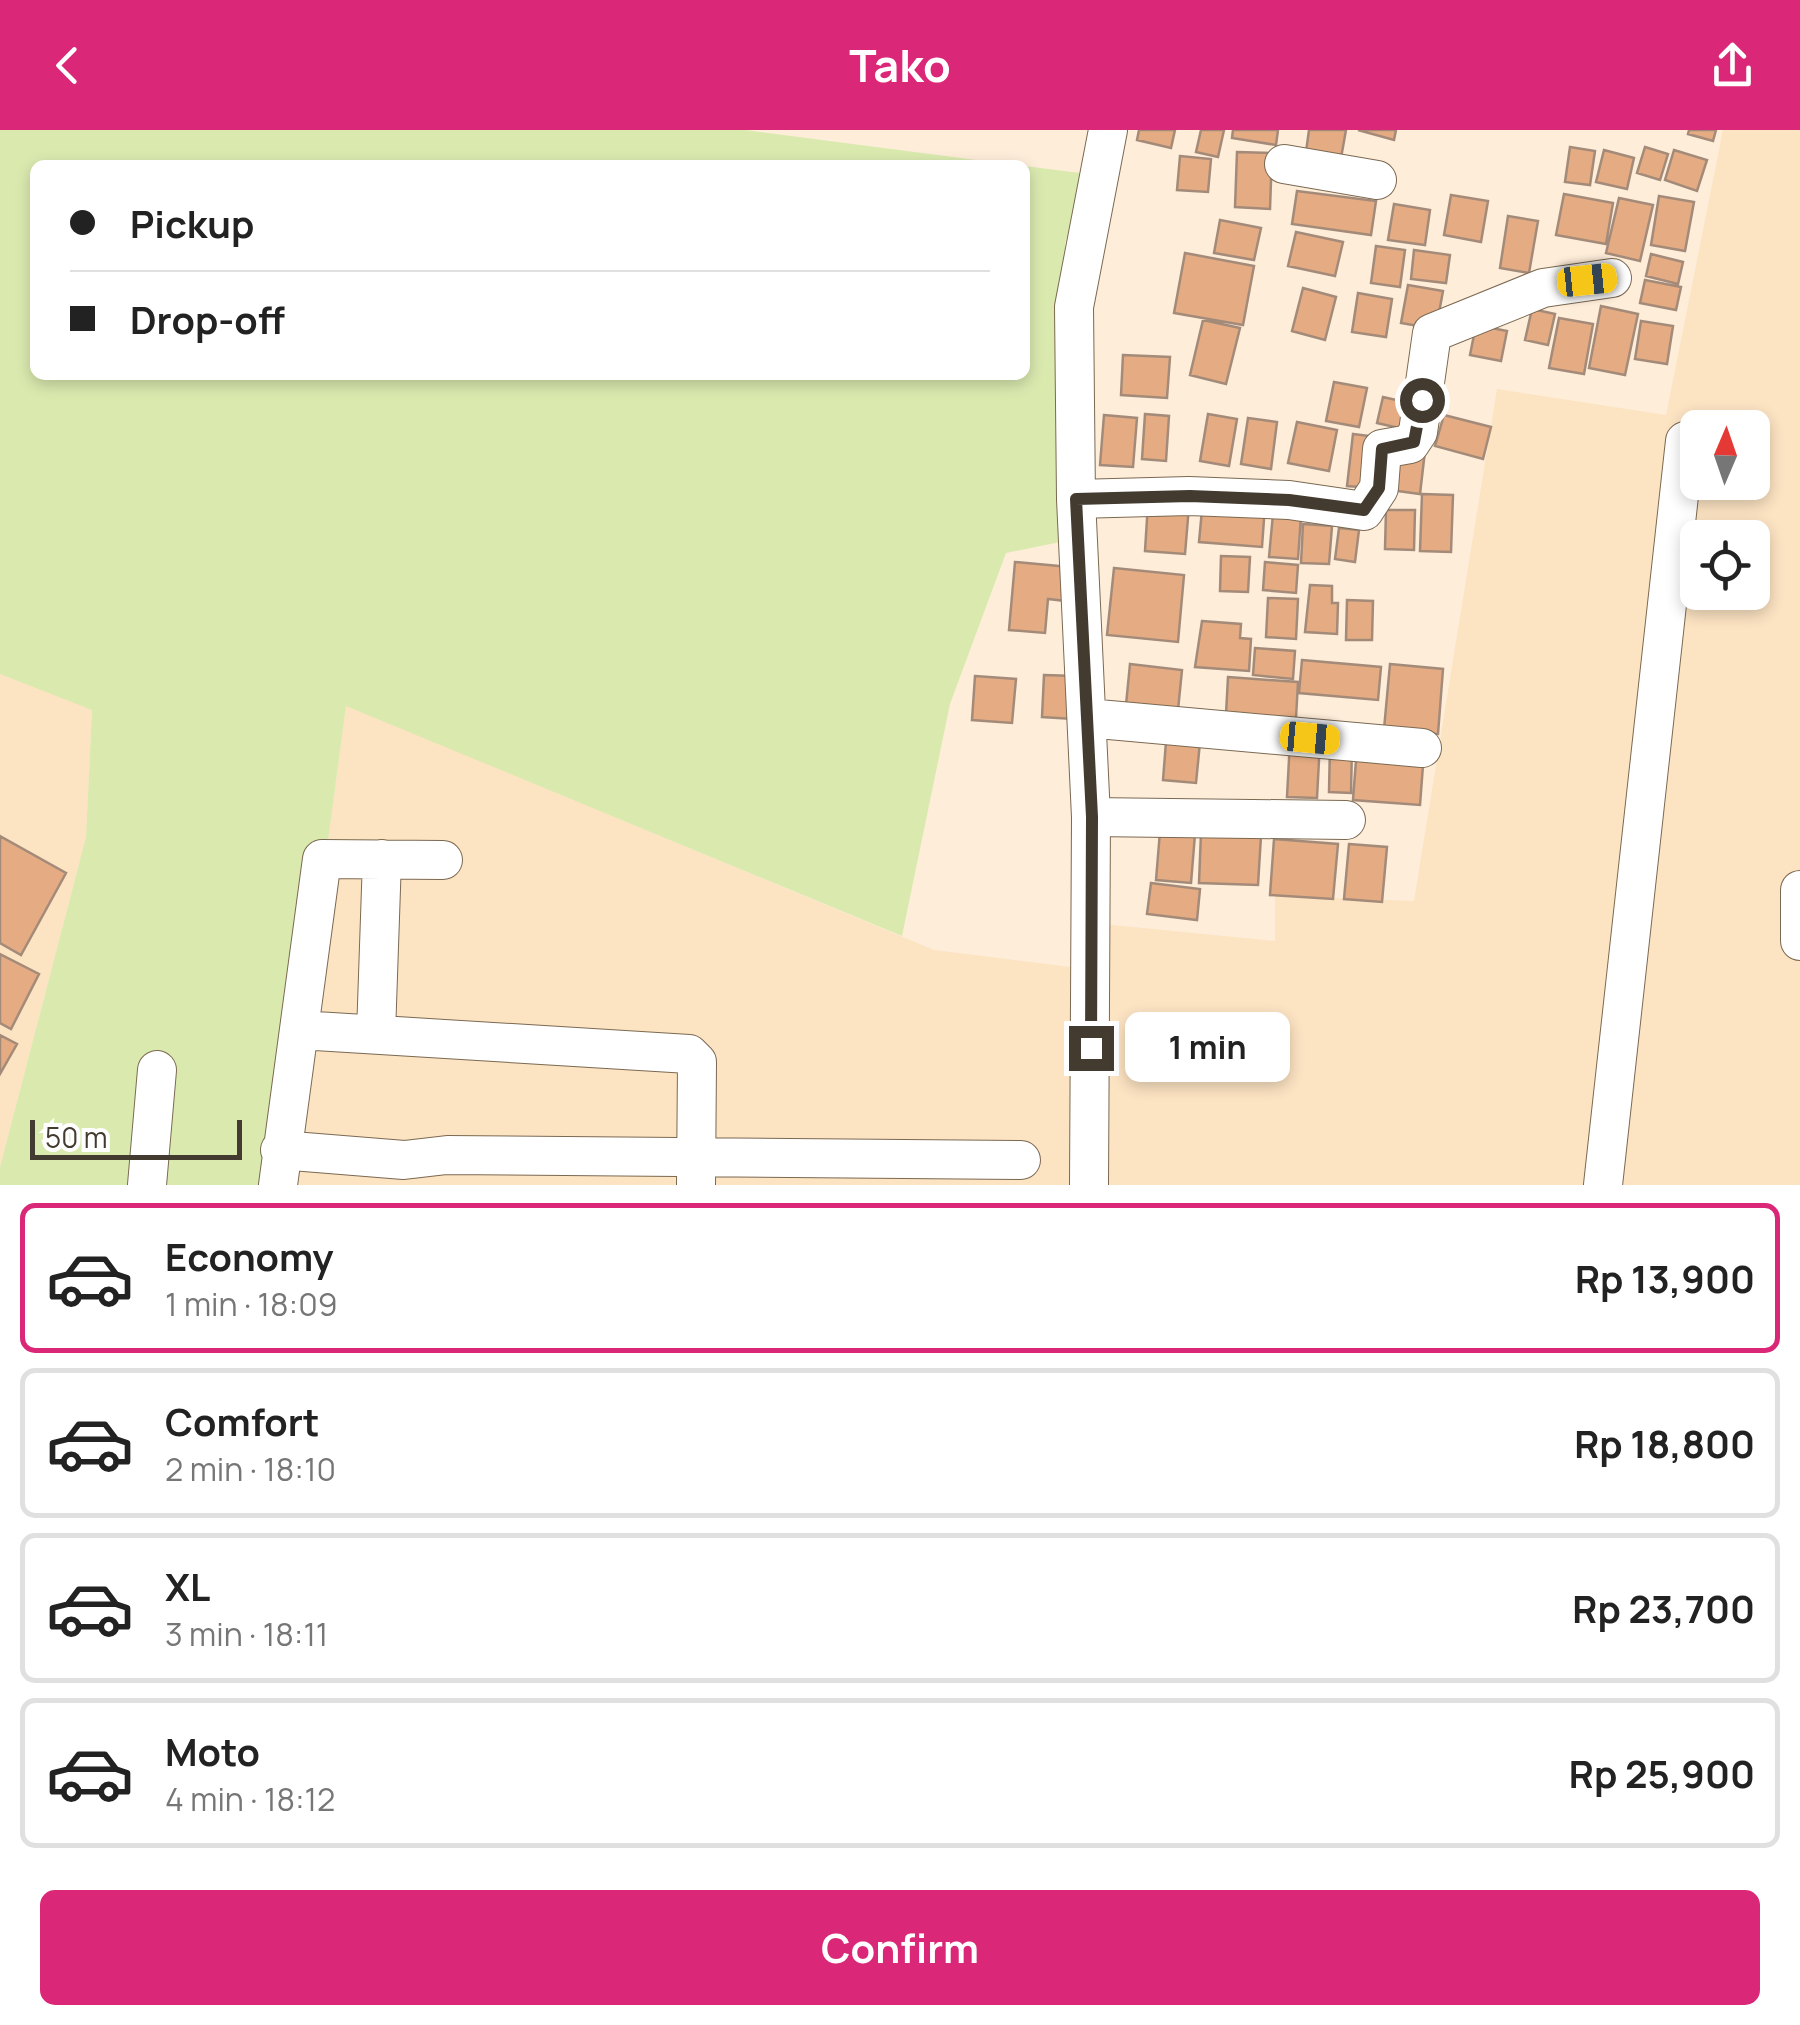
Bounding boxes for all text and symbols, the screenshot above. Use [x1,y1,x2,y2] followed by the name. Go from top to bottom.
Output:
[849,34,951,96] text: Tako
[40,38,95,93] icon: back
[1705,38,1760,93] icon: share
[130,197,254,249] text: Pickup
[1556,262,1618,298] car
[130,293,285,345] text: Drop-off
[1400,378,1445,423] route start
[1680,410,1770,500] north arrow
[1680,410,1770,610] map controls
[1680,520,1770,610] button: locate
[1279,720,1341,756] car
[1126,1013,1291,1083] callout: 1 min
[1168,1025,1247,1069] text: 1 min
[1069,1026,1114,1071] route end
[30,1115,242,1160] scale bar
[45,1118,108,1156] text: 50 m
[165,1230,334,1282] text: Economy
[45,1233,135,1323] icon: car
[1575,1252,1755,1304] text: Rp 13,900
[165,1282,338,1326] text: 1 min · 18:09
[165,1395,319,1447] text: Comfort
[45,1398,135,1488] icon: car
[1574,1417,1755,1469] text: Rp 18,800
[165,1447,336,1491] text: 2 min · 18:10
[165,1560,210,1612] text: XL
[45,1563,135,1653] icon: car
[1572,1582,1755,1634] text: Rp 23,700
[165,1612,328,1656] text: 3 min · 18:11
[165,1725,260,1777] text: Moto
[45,1728,135,1818] icon: car
[1569,1747,1755,1799] text: Rp 25,900
[165,1777,335,1821] text: 4 min · 18:12
[40,1890,1760,2005] button: Confirm

